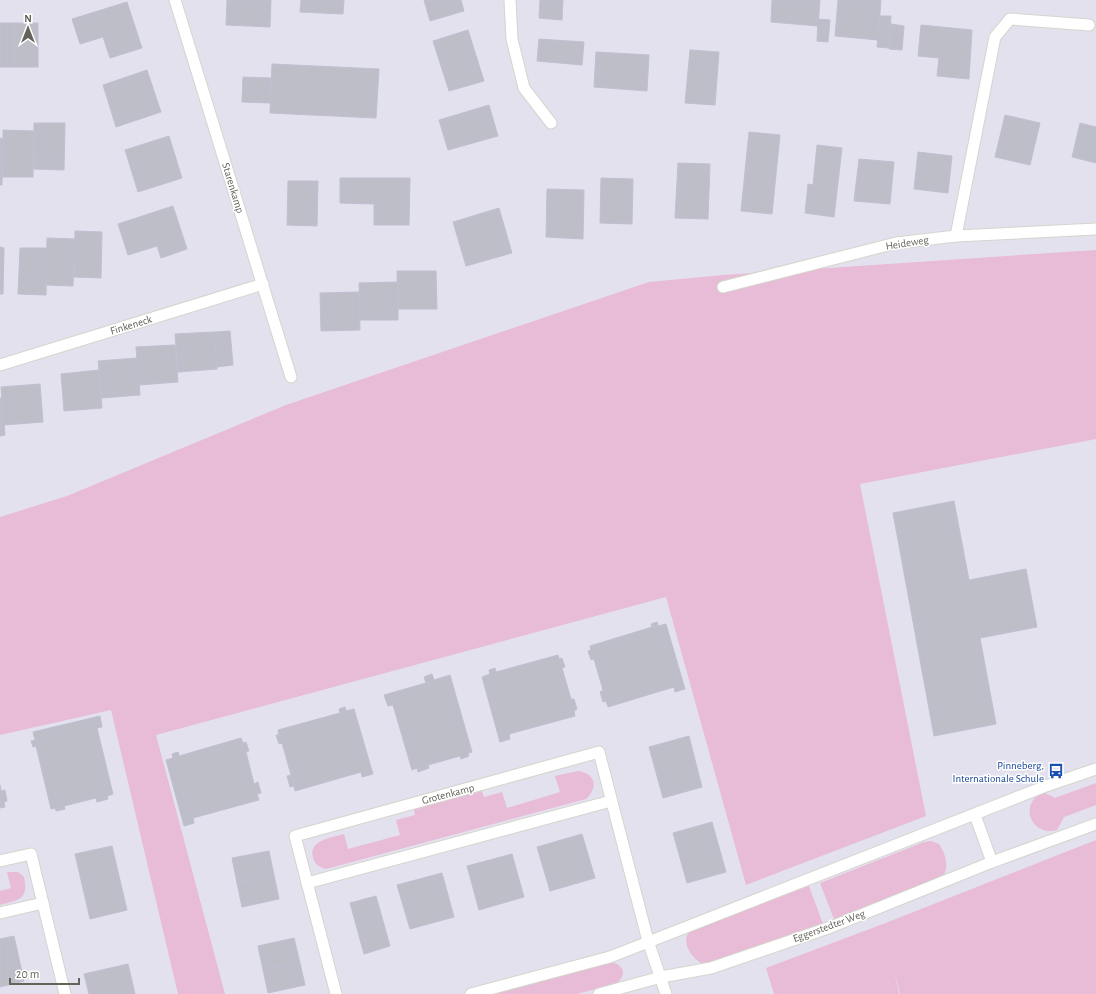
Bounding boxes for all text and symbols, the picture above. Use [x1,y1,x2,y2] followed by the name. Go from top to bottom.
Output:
[8,8,48,48] north arrow
[24,13,32,24] text: N
[220,161,246,215] street label: Starenkamp
[885,234,930,252] street label: Heideweg
[109,313,153,337] street label: Finkeneck
[953,760,1044,784] place label: Pinneberg, Internationale Schule
[1047,762,1065,780] bus stop icon: Pinneberg, Internationale Schule
[421,782,476,806] street label: Grotenkamp
[791,908,867,944] street label: Eggerstedter Weg
[10,960,79,986] scale bar
[16,968,39,980] text: 20 m

